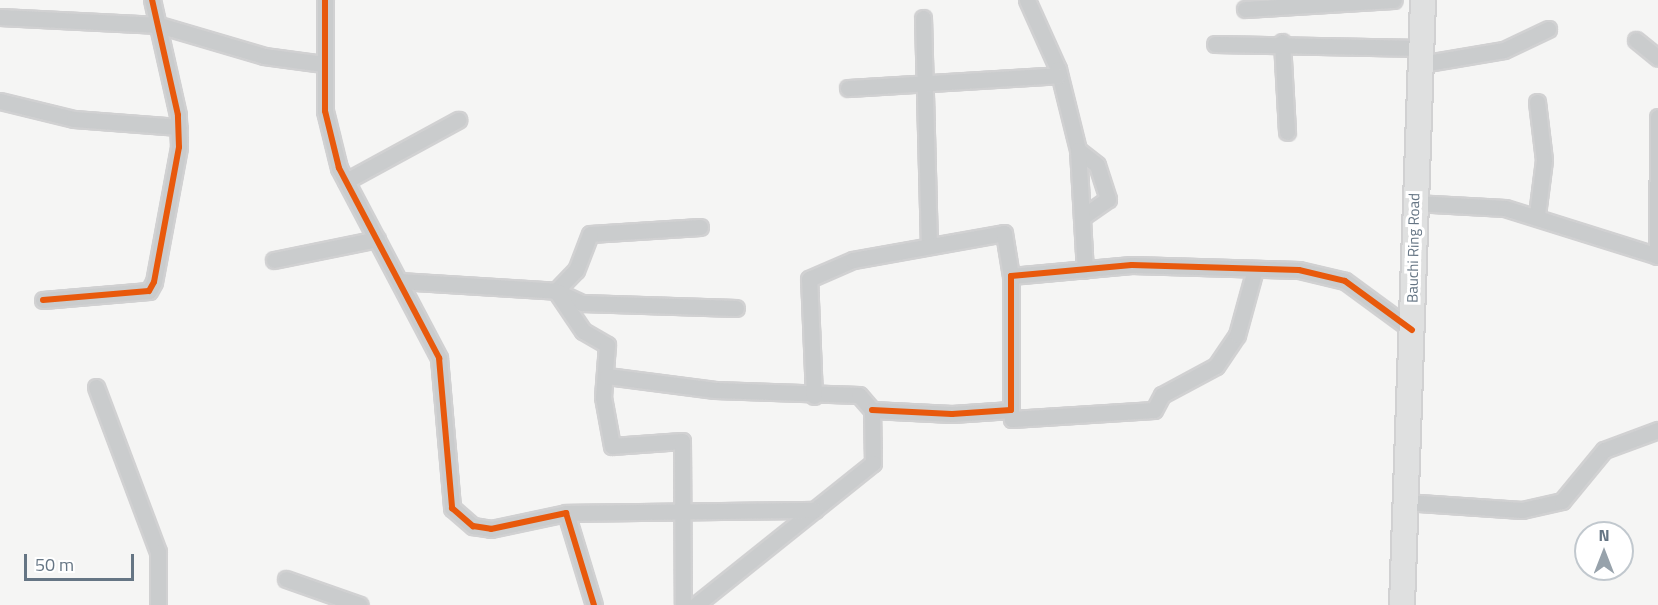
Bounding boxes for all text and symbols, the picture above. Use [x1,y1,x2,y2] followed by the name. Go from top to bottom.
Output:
[1403,193,1423,303] street label: Bauchi Ring Road
[1574,521,1634,581] north arrow
[1598,523,1610,547] text: N
[27,542,136,580] scale bar
[35,551,74,578] text: 50 m

